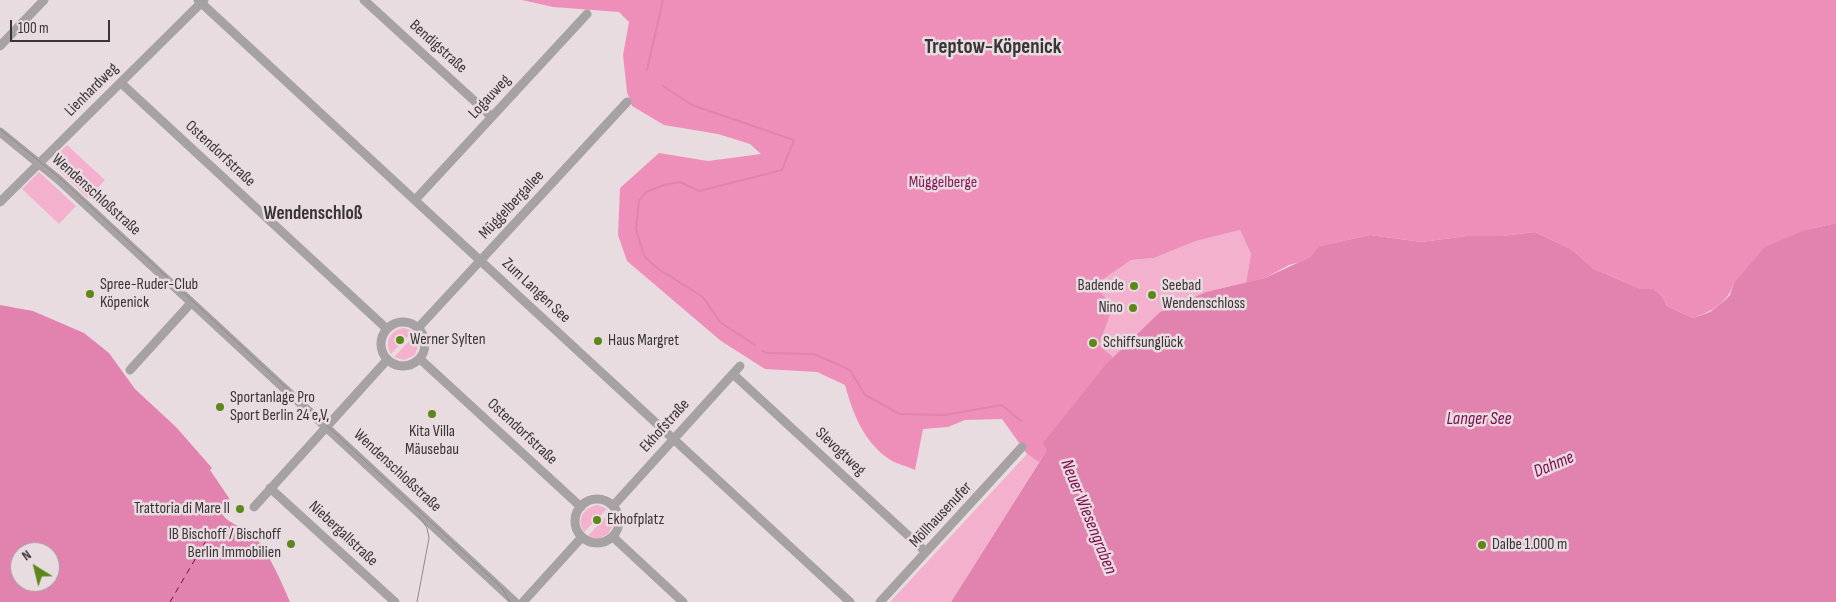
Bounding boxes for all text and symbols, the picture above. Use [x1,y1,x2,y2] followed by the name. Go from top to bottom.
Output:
[12,10,112,42] scale bar
[405,16,471,78] street label: Bendigstraße
[18,19,49,38] text: 100 m
[924,35,1062,61] district label: Treptow-Köpenick
[61,59,123,121] street label: Lienhardweg
[465,71,515,123] street label: Logauweg
[181,117,259,191] street label: Ostendorfstraße
[48,150,144,240] street label: Wendenschloßstraße
[475,167,549,243] street label: Müggelbergallee
[909,173,977,193] park label: Müggelberge
[264,203,362,225] district label: Wendenschloß
[498,254,574,328] street label: Zum Langen See
[100,275,198,313] place label: Spree-Ruder-Club Köpenick
[1078,276,1124,296] place label: Badende
[1162,276,1245,314] place label: Seebad Wendenschloss
[1128,280,1140,292] marker: Badende
[84,288,96,300] marker: Spree-Ruder-Club Köpenick
[1146,289,1158,301] marker: Seebad Wendenschloss
[1098,298,1123,318] place label: Nino
[1127,302,1139,314] marker: Nino
[410,330,486,350] place label: Werner Sylten
[608,331,679,351] place label: Haus Margret
[1103,333,1183,353] place label: Schiffsunglück
[394,334,406,346] marker: Werner Sylten
[592,335,604,347] marker: Haus Margret
[1087,337,1099,349] marker: Schiffsunglück
[230,388,329,426] place label: Sportanlage Pro Sport Berlin 24 e,V,
[483,395,561,469] street label: Ostendorfstraße
[636,395,694,457] street label: Ekhofstraße
[214,401,226,413] marker: Sportanlage Pro Sport Berlin 24 e,V,
[426,408,438,420] marker: Kita Villa Mäusebau
[1447,408,1511,430] water label: Langer See
[405,422,459,460] place label: Kita Villa Mäusebau
[811,424,869,480] street label: Slevogtweg
[349,425,445,517] street label: Wendenschloßstraße
[1531,447,1577,483] water label: Dahme
[1055,456,1121,578] water label: Neuer Wiesengraben
[906,478,976,552] street label: Möllhausenufer
[305,497,381,571] street label: Niebergallstraße
[134,499,230,519] place label: Trattoria di Mare II
[234,503,246,515] marker: Trattoria di Mare II
[607,510,664,530] place label: Ekhofplatz
[591,514,603,526] marker: Ekhofplatz
[169,525,281,563] place label: IB Bischoff / Bischoff Berlin Immobilien
[1492,535,1567,555] place label: Dalbe 1.000 m
[285,538,297,550] marker: IB Bischoff / Bischoff Berlin Immobilien
[1476,539,1488,551] marker: Dalbe 1.000 m
[10,542,60,592] north arrow
[18,546,34,564] text: N

